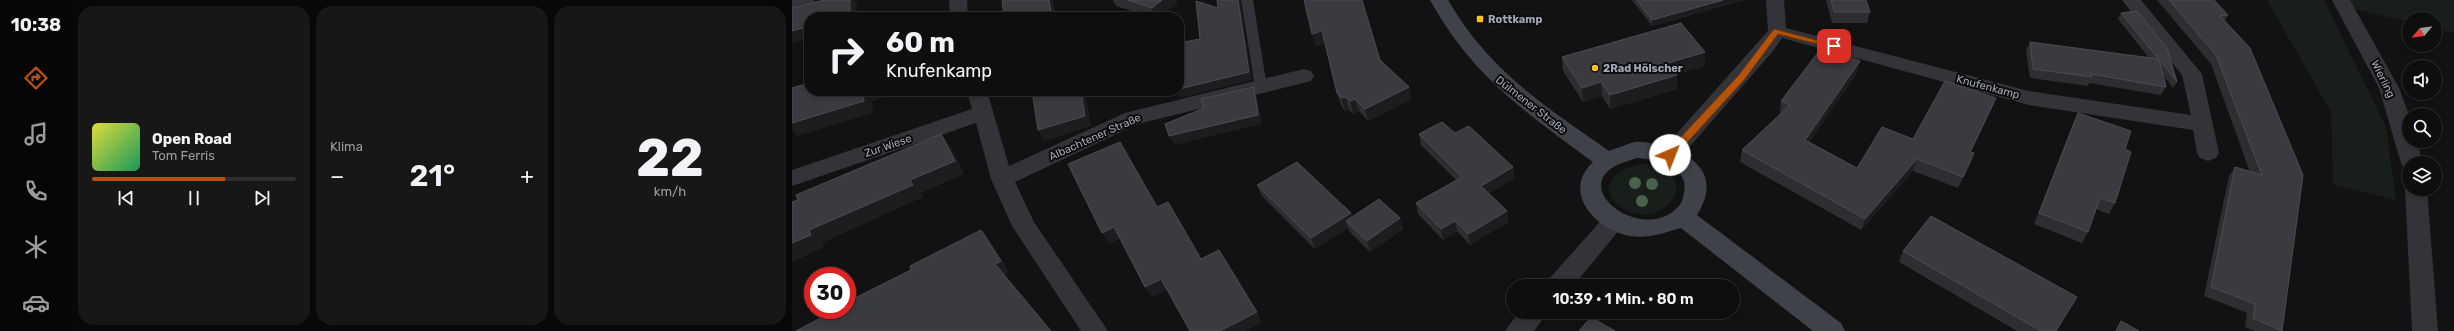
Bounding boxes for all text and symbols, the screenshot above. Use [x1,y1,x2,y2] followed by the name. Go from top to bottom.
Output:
[2402,12,2442,52] north arrow
[2402,12,2442,196] map controls
[1488,13,1542,26] place label: Rottkamp
[11,14,61,36] text: 10:38
[1475,14,1485,24] marker: Rottkamp
[886,26,955,59] text: 60 m
[820,28,872,80] icon: right
[1817,29,1851,63] pin
[1823,35,1845,57] icon: arrive
[2368,58,2398,100] street label: Wierling
[886,60,992,82] text: Knufenkamp
[2402,60,2442,100] button: sound
[1603,62,1683,75] place label: 2Rad Hölscher
[1590,63,1600,73] marker: 2Rad Hölscher
[22,64,50,92] icon: directions
[1955,72,2021,102] street label: Knufenkamp
[1493,73,1569,137] street label: Dülmener Straße
[2402,108,2442,148] button: search
[1047,111,1143,163] street label: Albachtener Straße
[22,120,50,148] icon: music
[636,127,704,189] text: 22
[152,130,232,148] text: Open Road
[863,132,913,160] street label: Zur Wiese
[1649,134,1691,176] position arrow
[330,139,363,154] text: Klima
[152,148,215,163] text: Tom Ferris
[2402,156,2442,196] button: layers
[410,158,455,194] text: 21°
[330,163,344,190] text: −
[520,163,534,190] text: +
[22,177,50,205] icon: phone
[654,184,686,199] text: km/h
[115,187,137,209] icon: previous
[183,187,205,209] icon: pause
[251,187,273,209] icon: next
[22,233,50,261] icon: climate
[804,267,856,319] speed limit sign: 30
[22,289,50,317] icon: car
[1552,290,1694,308] text: 10:39 · 1 Min. · 80 m

